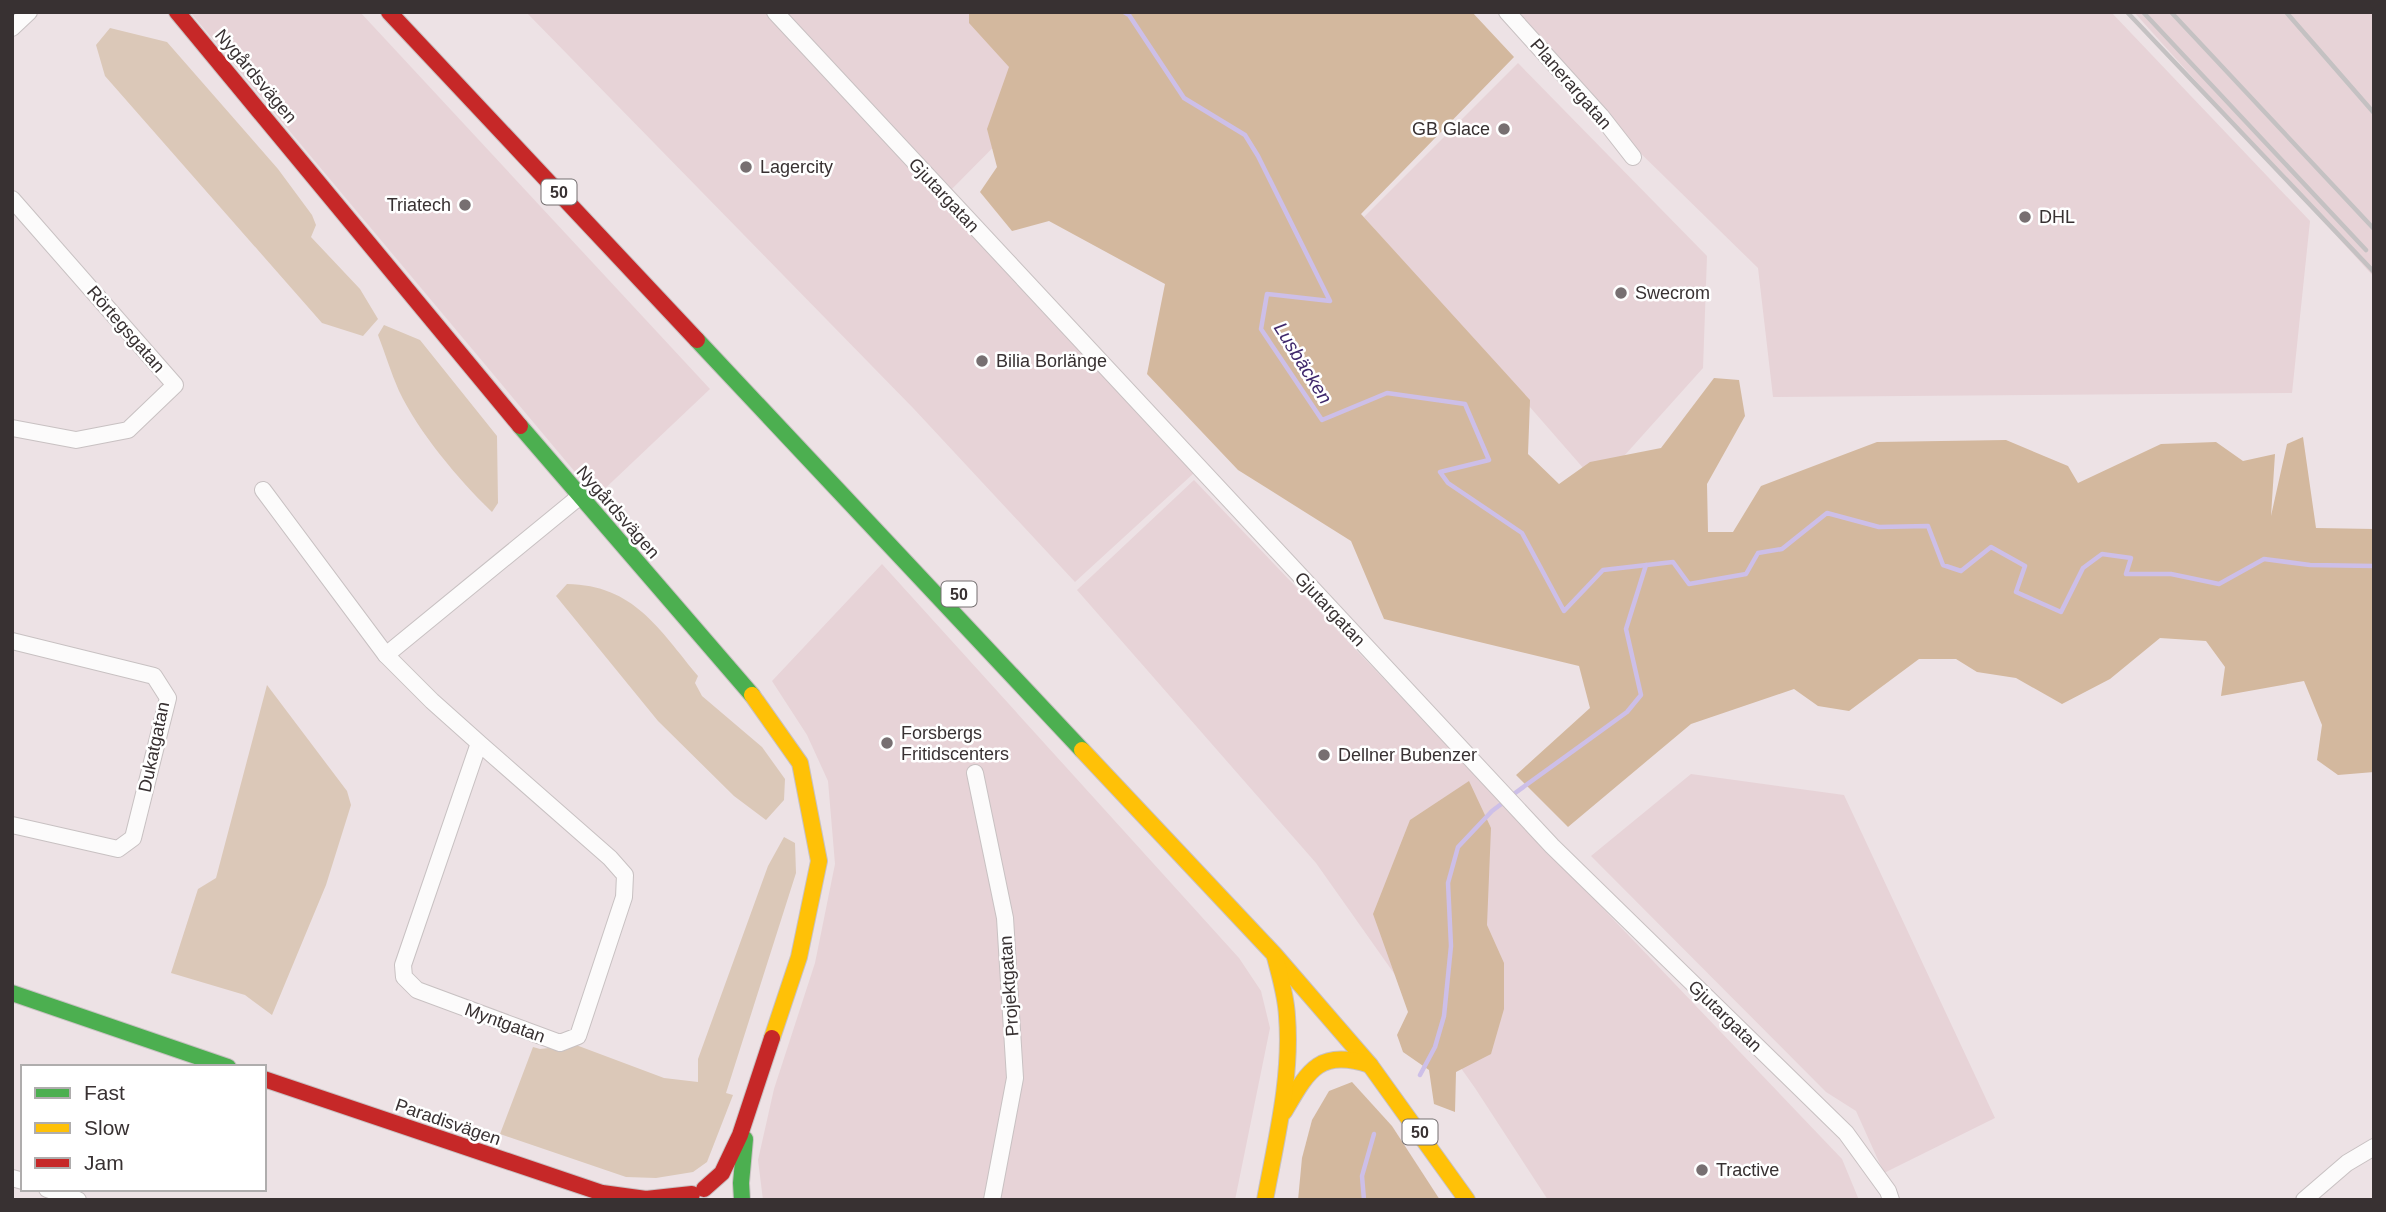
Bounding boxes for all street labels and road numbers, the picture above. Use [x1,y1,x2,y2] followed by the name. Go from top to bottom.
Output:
[211,25,301,127] street label: Nygårdsvägen
[1526,35,1616,133] street label: Planerargatan
[905,154,983,236] street label: Gjutargatan
[542,180,576,204] road number: 50
[83,282,169,376] street label: Rörtegsgatan
[572,462,664,562] street label: Nygårdsvägen
[1291,568,1369,650] street label: Gjutargatan
[942,582,976,607] road number: 50
[135,700,173,794] street label: Dukatgatan
[995,935,1023,1037] street label: Projektgatan
[1684,976,1766,1056] street label: Gjutargatan
[462,999,548,1047] street label: Myntgatan
[393,1095,503,1149] street label: Paradisvägen
[1402,1120,1438,1144] road number: 50

